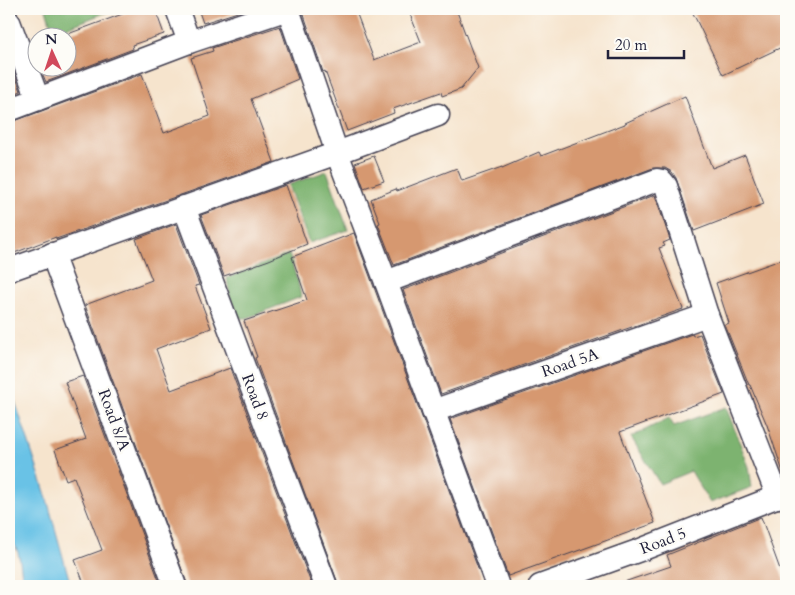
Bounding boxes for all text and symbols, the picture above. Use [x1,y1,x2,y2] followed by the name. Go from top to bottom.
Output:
[28,28,78,78] north arrow
[608,28,684,60] scale bar
[45,30,58,49] text: N
[615,35,647,55] text: 20 m
[539,343,602,383] street label: Road 5A
[236,371,274,423] street label: Road 8
[93,386,136,455] street label: Road 8/A
[637,522,689,560] street label: Road 5

